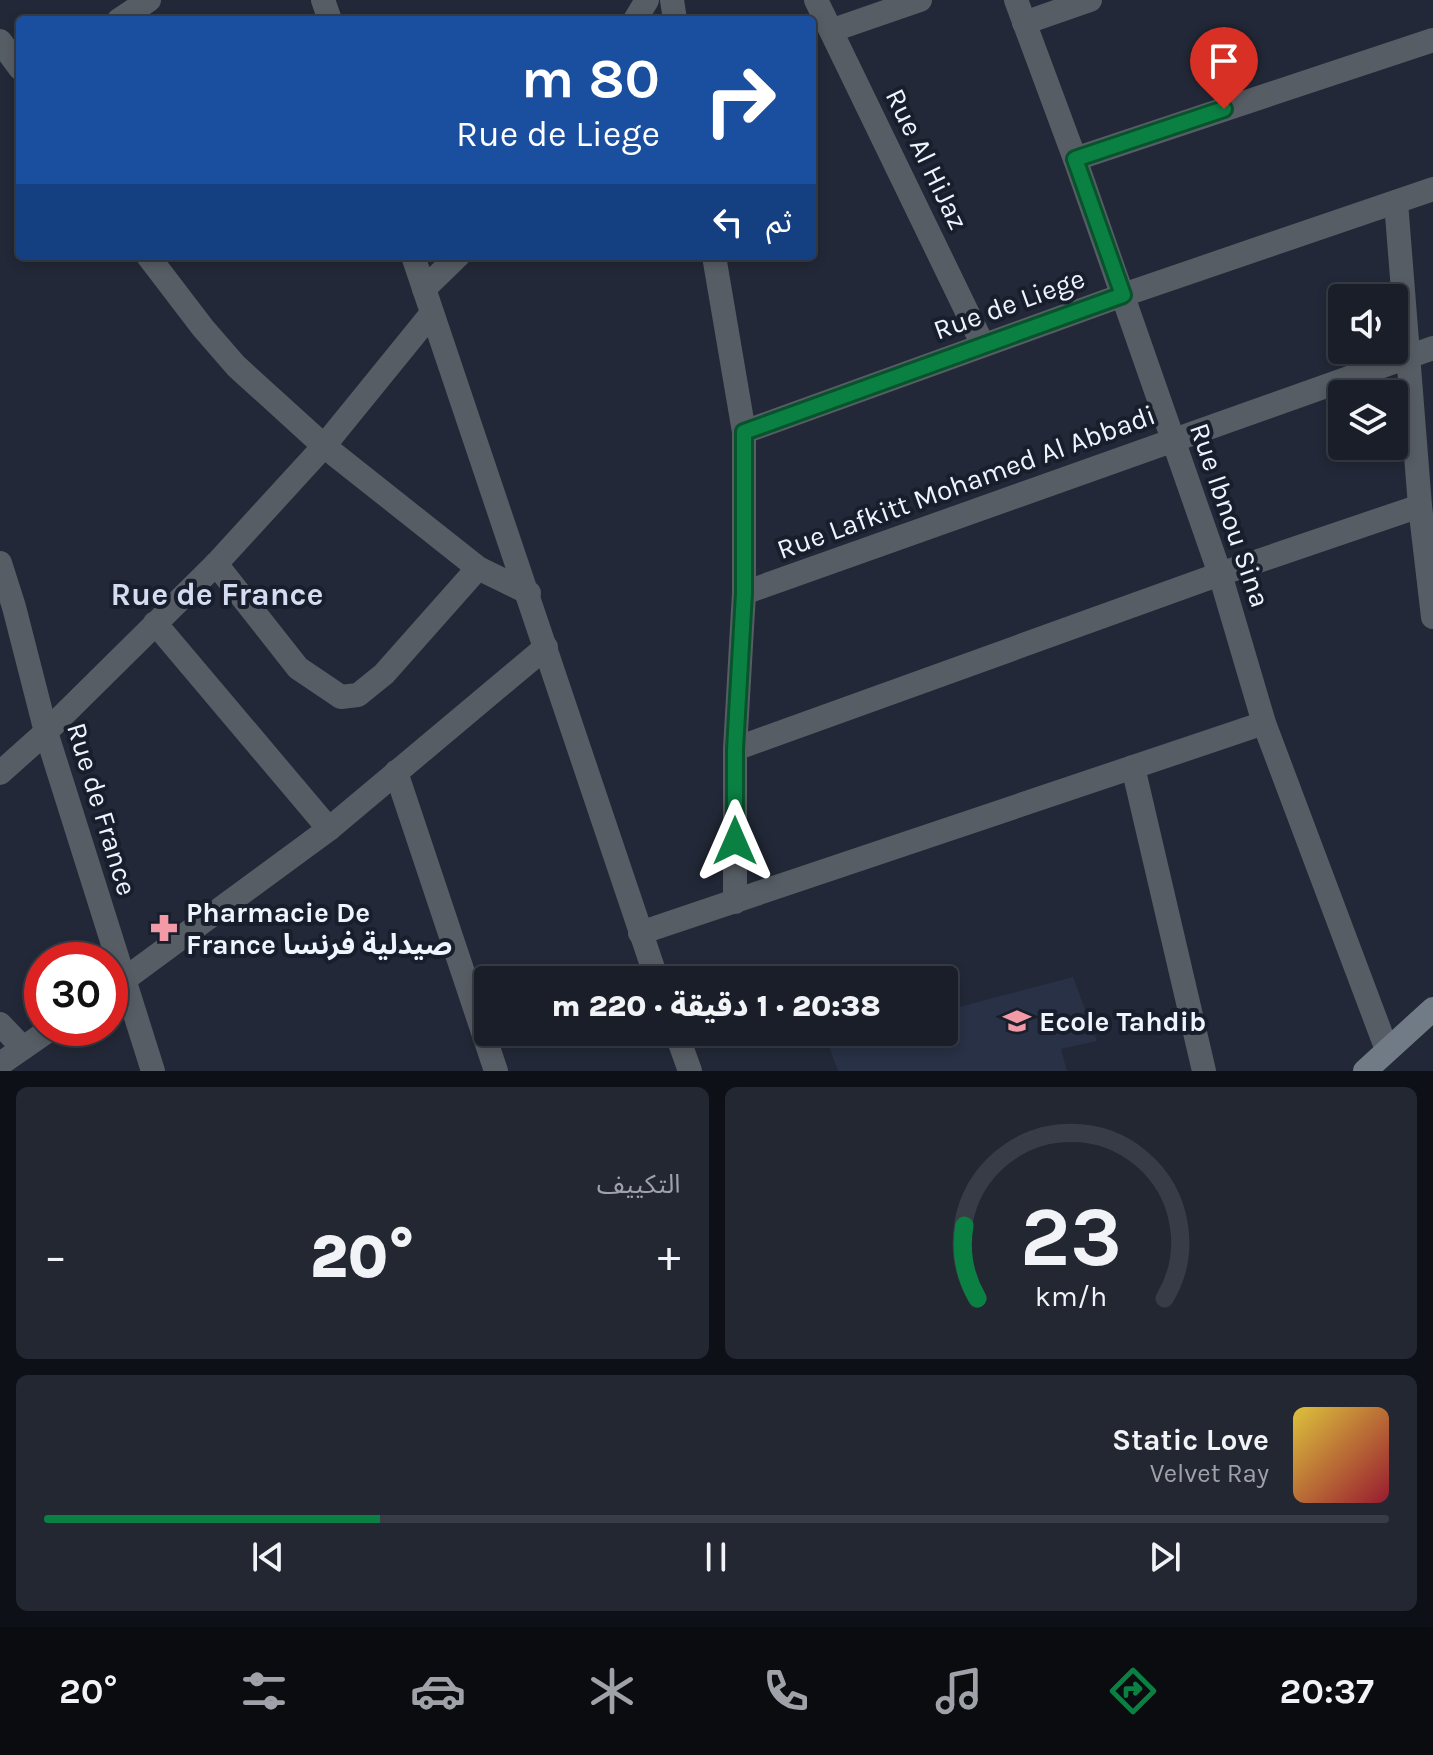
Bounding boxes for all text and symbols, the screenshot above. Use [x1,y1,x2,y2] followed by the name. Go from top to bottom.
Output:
[1190,27,1258,109] pin
[1202,39,1246,83] icon: arrive
[521,46,660,111] text: 80 m
[688,48,792,152] icon: right
[879,83,975,235] street label: Rue Al HiJaz
[456,113,660,155] text: Rue de Liege
[706,200,750,244] icon: left
[766,204,792,240] text: ثم
[929,261,1089,347] street label: Rue de Liege
[1328,284,1408,460] map controls
[1328,284,1408,364] button: sound
[1328,380,1408,460] button: layers
[772,398,1160,566] street label: Rue Lafkitt Mohamed Al Abbadi
[1183,418,1277,612] street label: Rue Ibnou Sina
[110,576,324,613] district label: Rue de France
[60,719,144,899] street label: Rue de France
[693,799,777,883] position arrow
[186,896,452,961] place label: Pharmacie De France صيدلية فرنسا
[149,913,179,943] pharmacy icon: Pharmacie De France صيدلية فرنسا
[24,942,128,1046] speed limit sign: 30
[551,988,881,1024] text: 20:38 · 1 دقيقة · 220 m
[1039,1005,1206,1038] place label: Ecole Tahdib
[1002,1006,1032,1036] school or university icon: Ecole Tahdib
[597,1169,681,1200] text: التكييف
[1020,1189,1122,1286] text: 23
[310,1222,415,1292] text: 20°
[44,1231,67,1282] text: −
[657,1231,680,1282] text: +
[1035,1280,1107,1313] text: km/h
[1112,1422,1269,1458] text: Static Love
[1150,1458,1269,1489] text: Velvet Ray
[246,1535,290,1579] icon: previous
[694,1535,738,1579] icon: pause
[1143,1535,1187,1579] icon: next
[236,1663,292,1719] icon: filters
[410,1663,466,1719] icon: car
[584,1663,640,1719] icon: climate
[758,1663,814,1719] icon: phone
[931,1663,987,1719] icon: music
[1105,1663,1161,1719] icon: directions
[59,1670,118,1712] text: 20°
[1279,1670,1374,1712] text: 20:37

